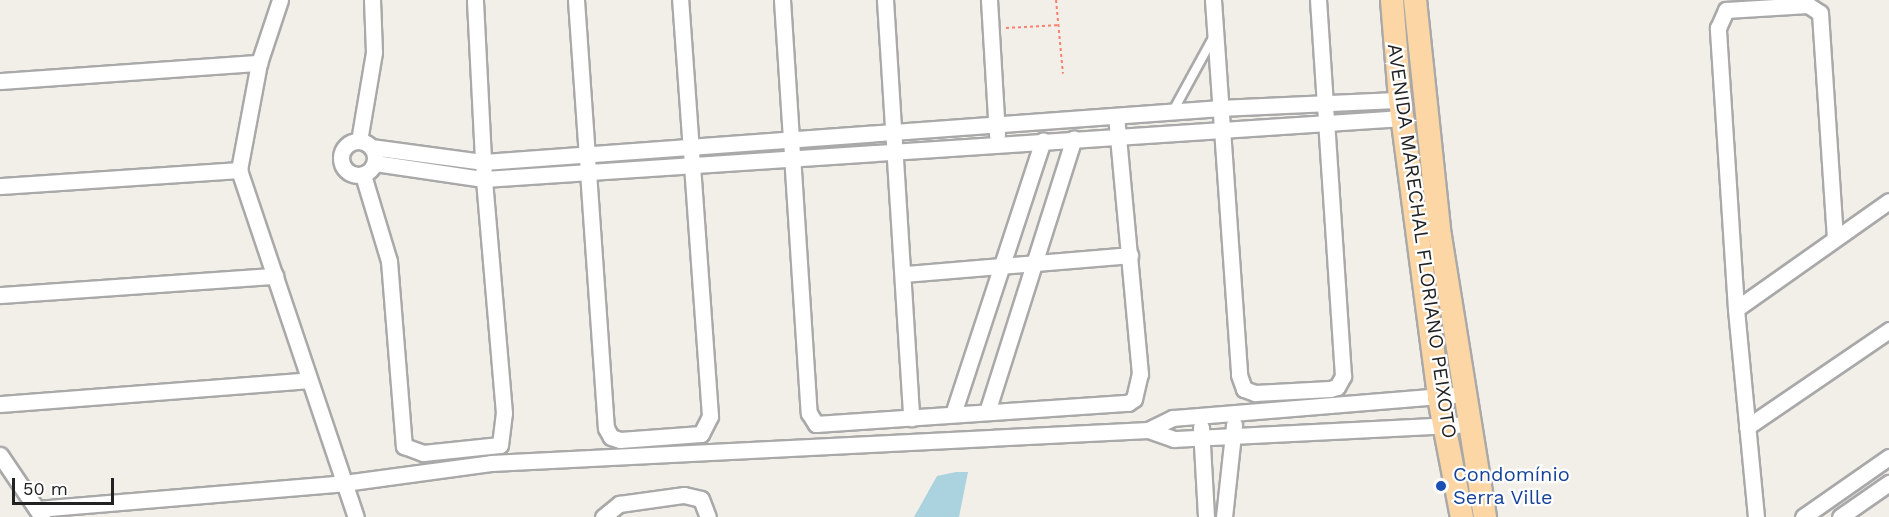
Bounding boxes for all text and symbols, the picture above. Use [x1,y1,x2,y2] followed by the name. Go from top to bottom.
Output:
[1382,41,1462,441] street label: AVENIDA MARECHAL FLORIANO PEIXOTO
[1453,462,1570,509] place label: Condomínio Serra Ville
[15,466,117,504] scale bar
[23,478,68,499] text: 50 m
[1434,479,1448,493] marker: Condomínio Serra Ville

